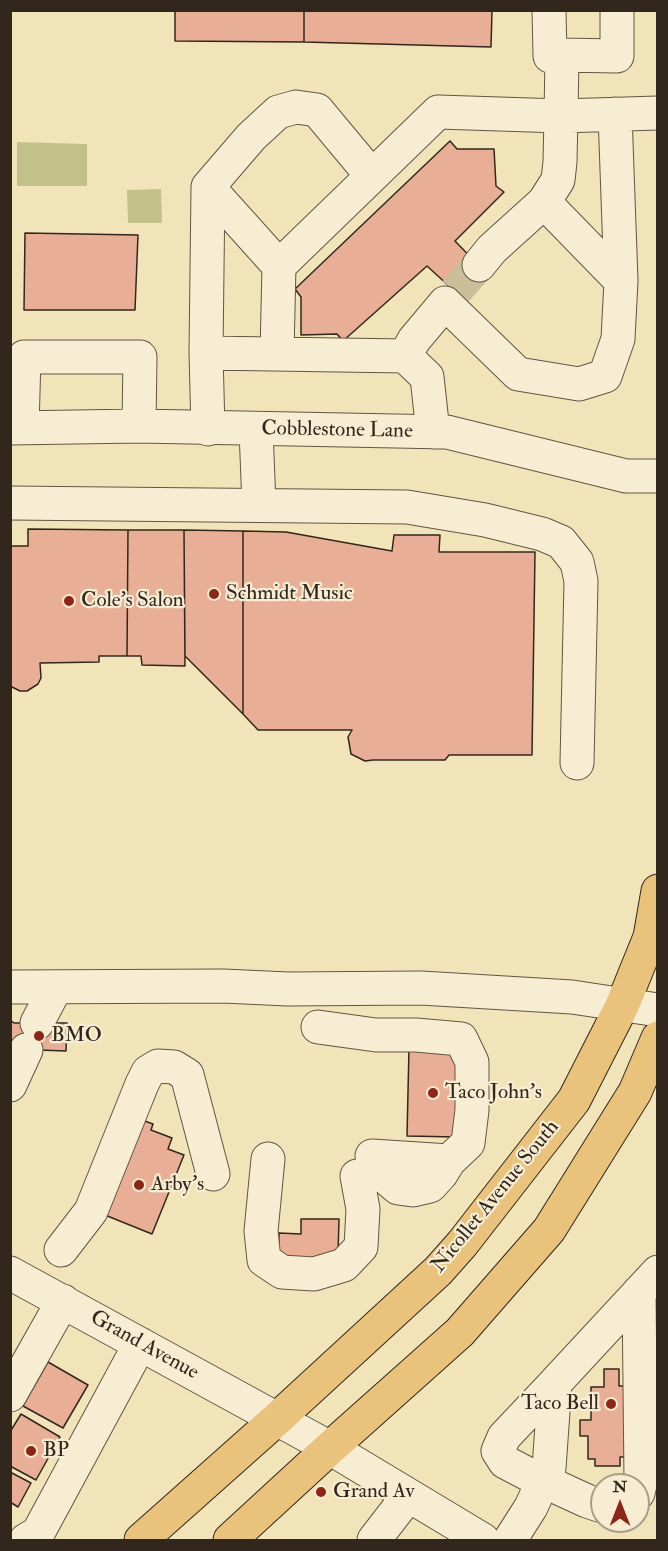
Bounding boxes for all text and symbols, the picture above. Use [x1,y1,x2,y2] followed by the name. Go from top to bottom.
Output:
[261,417,413,445] street label: Cobblestone Lane
[226,581,352,607] place label: Schmidt Music
[207,587,221,601] marker: Schmidt Music
[81,588,184,614] place label: Cole's Salon
[62,594,76,608] marker: Cole's Salon
[51,1023,102,1049] place label: BMO
[32,1029,46,1043] marker: BMO
[445,1080,542,1106] place label: Taco John's
[426,1086,440,1100] marker: Taco John's
[427,1116,565,1278] street label: Nicollet Avenue South
[151,1172,204,1198] place label: Arby's
[132,1178,146,1192] marker: Arby's
[85,1306,203,1386] street label: Grand Avenue
[521,1391,599,1417] place label: Taco Bell
[604,1397,618,1411] marker: Taco Bell
[43,1438,69,1464] place label: BP
[24,1444,38,1458] marker: BP
[590,1473,650,1533] north arrow
[613,1477,627,1497] text: N
[333,1479,415,1505] place label: Grand Av
[314,1485,328,1499] marker: Grand Av

